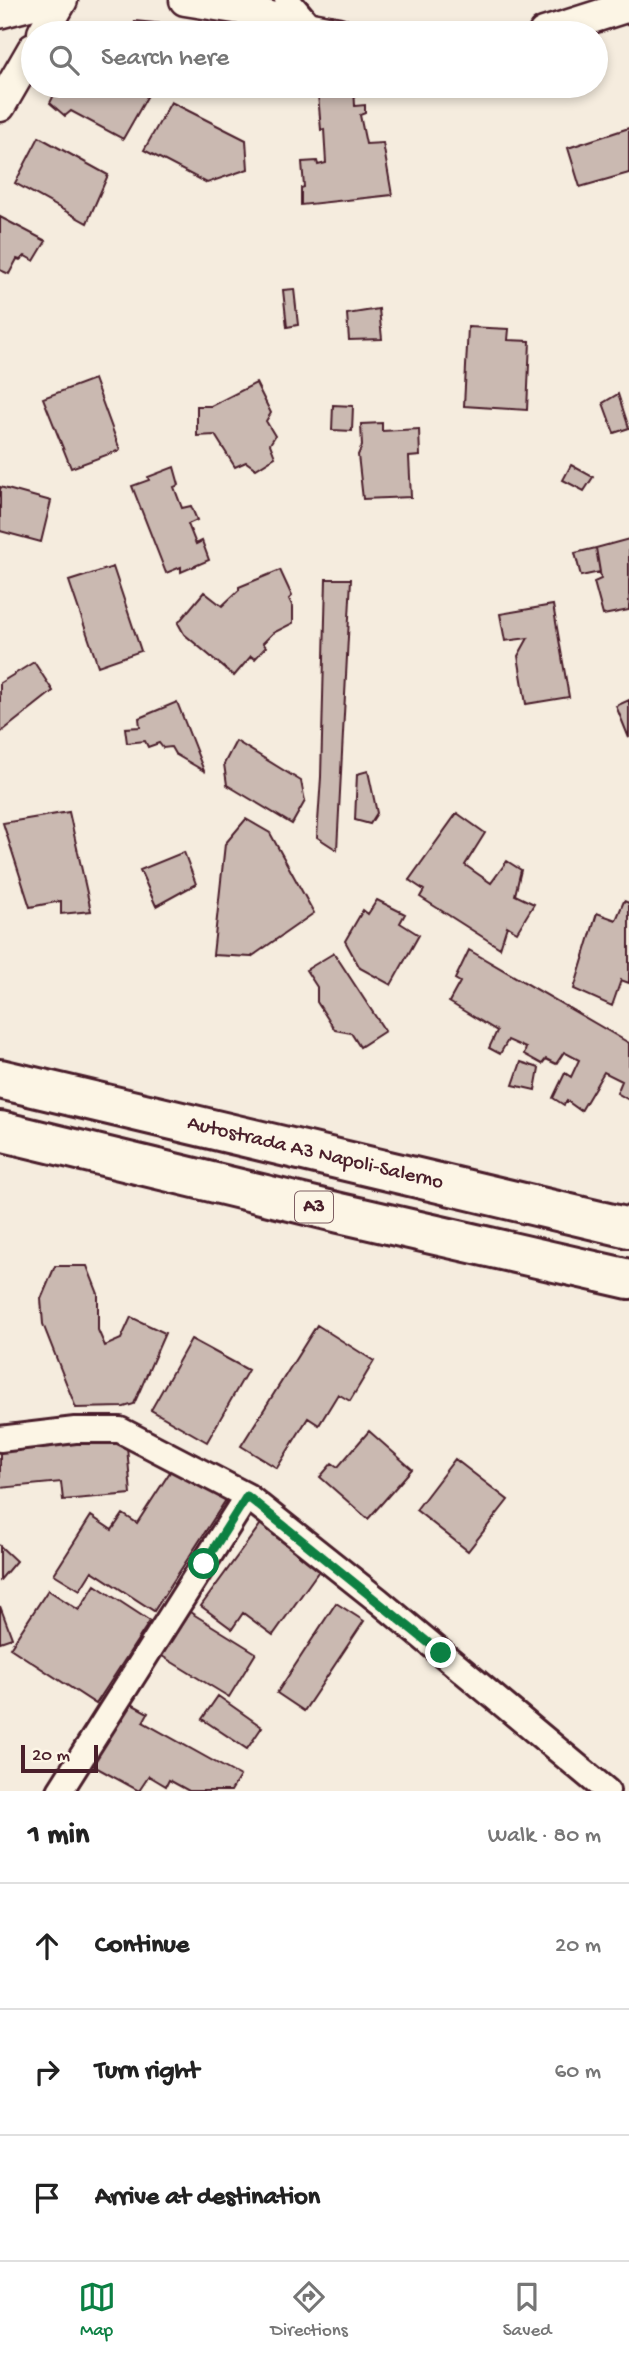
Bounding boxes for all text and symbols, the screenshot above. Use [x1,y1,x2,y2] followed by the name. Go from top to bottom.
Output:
[21,21,608,98] search box
[45,41,83,79] icon: search
[101,44,229,75] text: Search here
[185,1111,446,1196] street label: Autostrada A3 Napoli-Salerno
[295,1191,333,1222] road number: A3
[188,1548,219,1579] route start
[425,1637,456,1668] route end
[21,1742,98,1774] scale bar
[32,1745,70,1768] text: 20 m
[28,1819,89,1854] text: 1 min
[488,1823,601,1850] text: Walk · 80 m
[28,1927,66,1965] icon: ahead
[95,1931,189,1962] text: Continue
[555,1933,601,1960] text: 20 m
[28,2053,66,2091] icon: right
[95,2057,199,2088] text: Turn right
[555,2059,601,2086] text: 60 m
[28,2179,66,2217] icon: arrive
[95,2183,320,2214] text: Arrive at destination
[78,2278,116,2343] tab: Map
[271,2278,348,2343] tab: Directions
[503,2278,551,2343] tab: Saved

